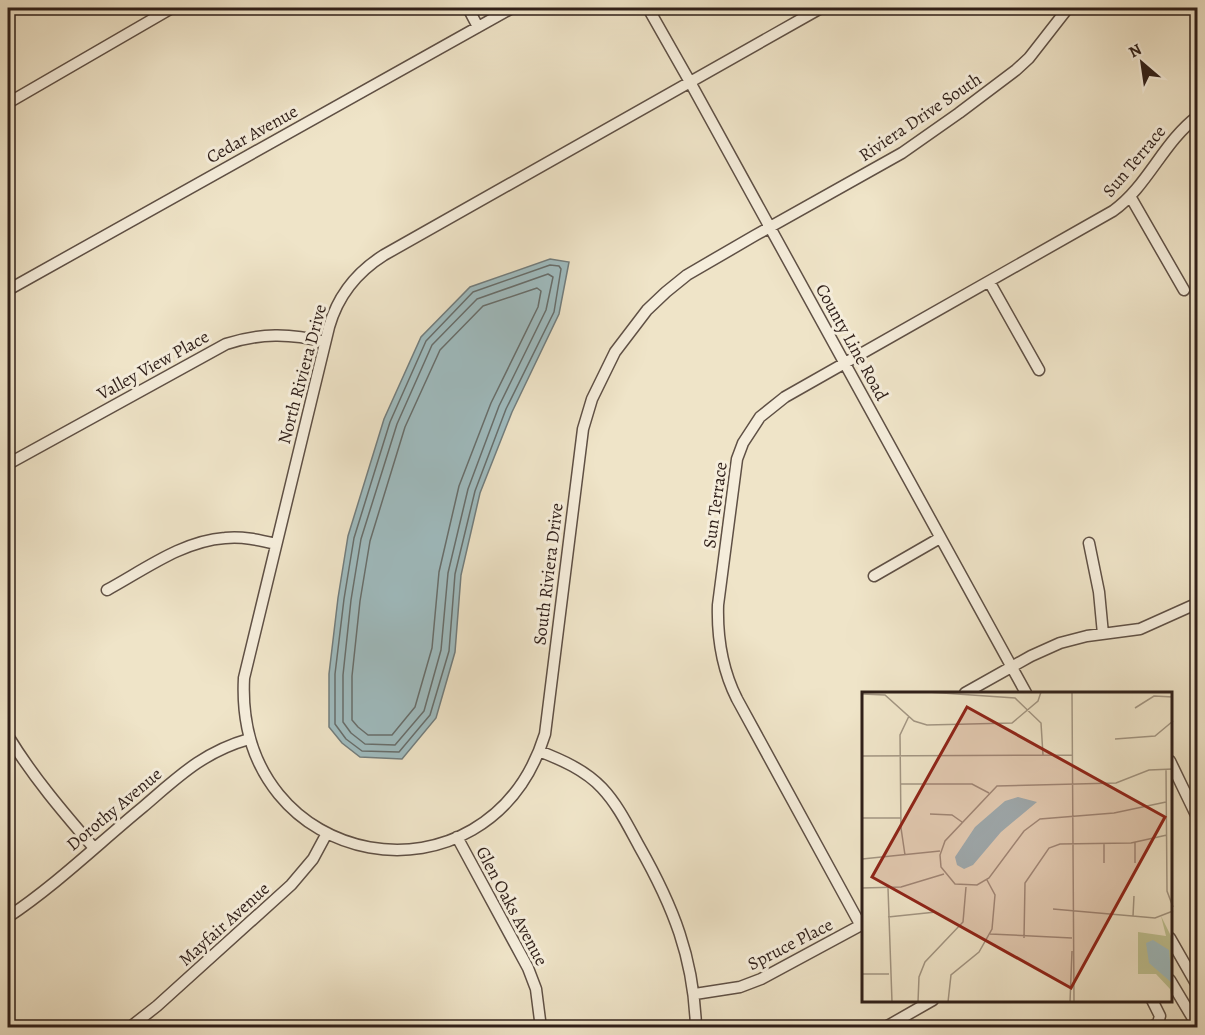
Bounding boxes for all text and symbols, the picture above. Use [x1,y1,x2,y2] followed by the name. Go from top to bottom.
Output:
[1112,33,1172,93] north arrow
[1125,38,1146,63] text: N
[854,67,986,167] street label: Riviera Drive South
[202,99,302,169] street label: Cedar Avenue
[1097,120,1171,202] street label: Sun Terrace
[810,279,894,405] street label: County Line Road
[272,301,332,447] street label: North Riviera Drive
[92,324,213,406] street label: Valley View Place
[697,460,733,550] street label: Sun Terrace
[527,502,569,646] street label: South Riviera Drive
[862,692,1172,1002] inset map
[61,762,167,856] street label: Dorothy Avenue
[470,842,554,970] street label: Glen Oaks Avenue
[173,877,275,971] street label: Mayfair Avenue
[743,912,837,976] street label: Spruce Place

